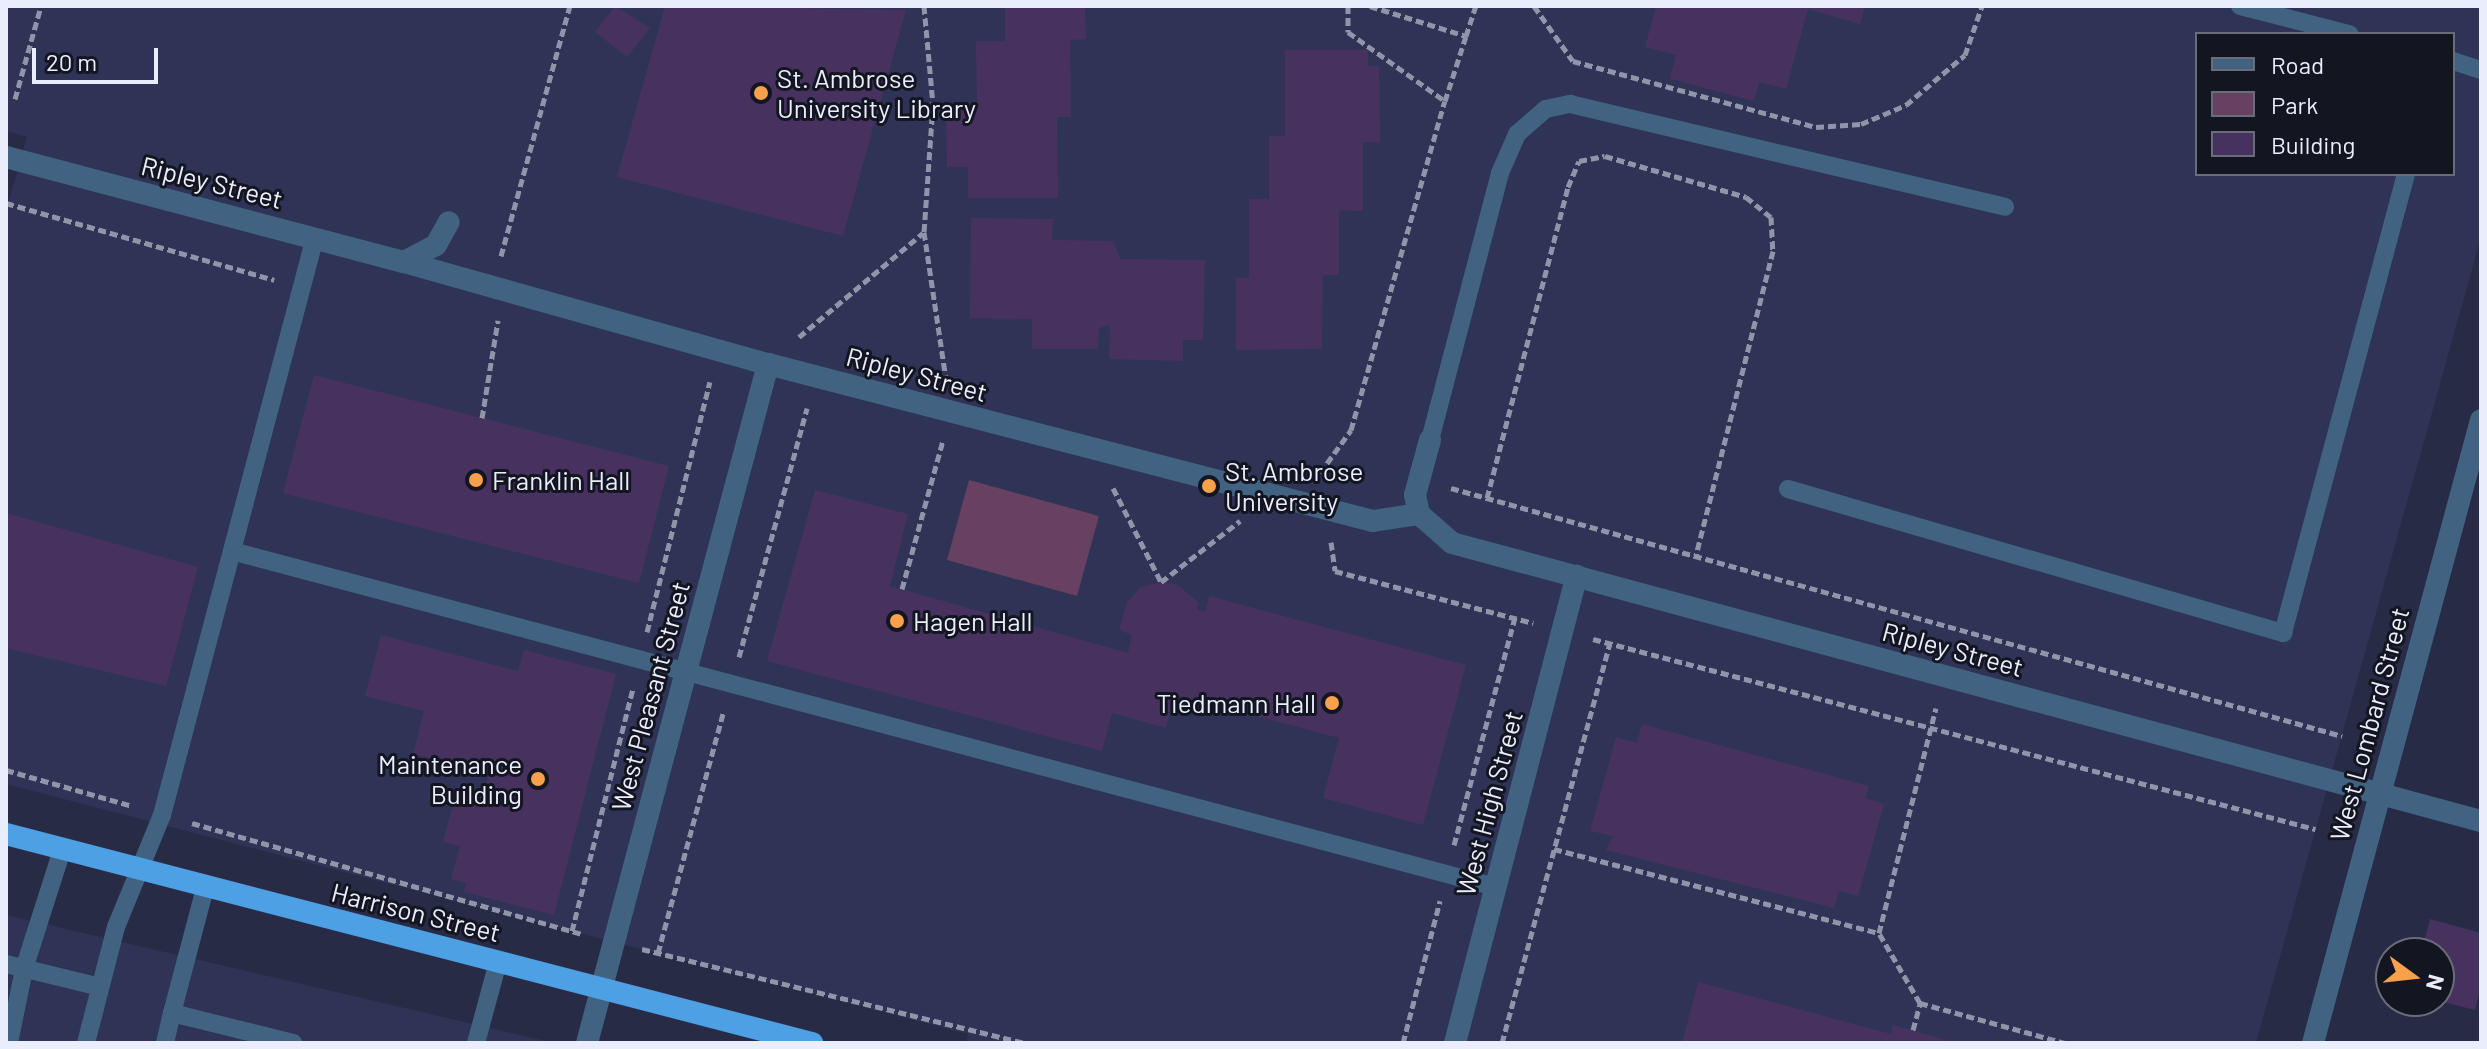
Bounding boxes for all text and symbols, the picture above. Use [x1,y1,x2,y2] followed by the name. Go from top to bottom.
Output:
[36,32,162,82] scale bar
[2195,32,2455,176] legend
[46,47,97,76] text: 20 m
[2271,50,2324,79] text: Road
[777,62,976,124] place label: St. Ambrose University Library
[752,84,770,102] marker: St. Ambrose University Library
[2271,90,2318,119] text: Park
[2271,130,2355,159] text: Building
[138,149,286,215] street label: Ripley Street
[843,340,991,408] street label: Ripley Street
[1225,455,1363,516] place label: St. Ambrose University
[492,464,630,496] place label: Franklin Hall
[467,471,485,489] marker: Franklin Hall
[1200,477,1218,495] marker: St. Ambrose University
[604,578,696,814] street label: West Pleasant Street
[2323,604,2415,844] street label: West Lombard Street
[913,605,1033,637] place label: Hagen Hall
[888,612,906,630] marker: Hagen Hall
[1879,615,2027,683] street label: Ripley Street
[1157,687,1316,719] place label: Tiedmann Hall
[1323,694,1341,712] marker: Tiedmann Hall
[1449,707,1529,899] street label: West High Street
[378,748,522,810] place label: Maintenance Building
[529,770,547,788] marker: Maintenance Building
[328,876,504,948] street label: Harrison Street
[2375,937,2455,1017] north arrow
[2422,972,2451,993] text: N

